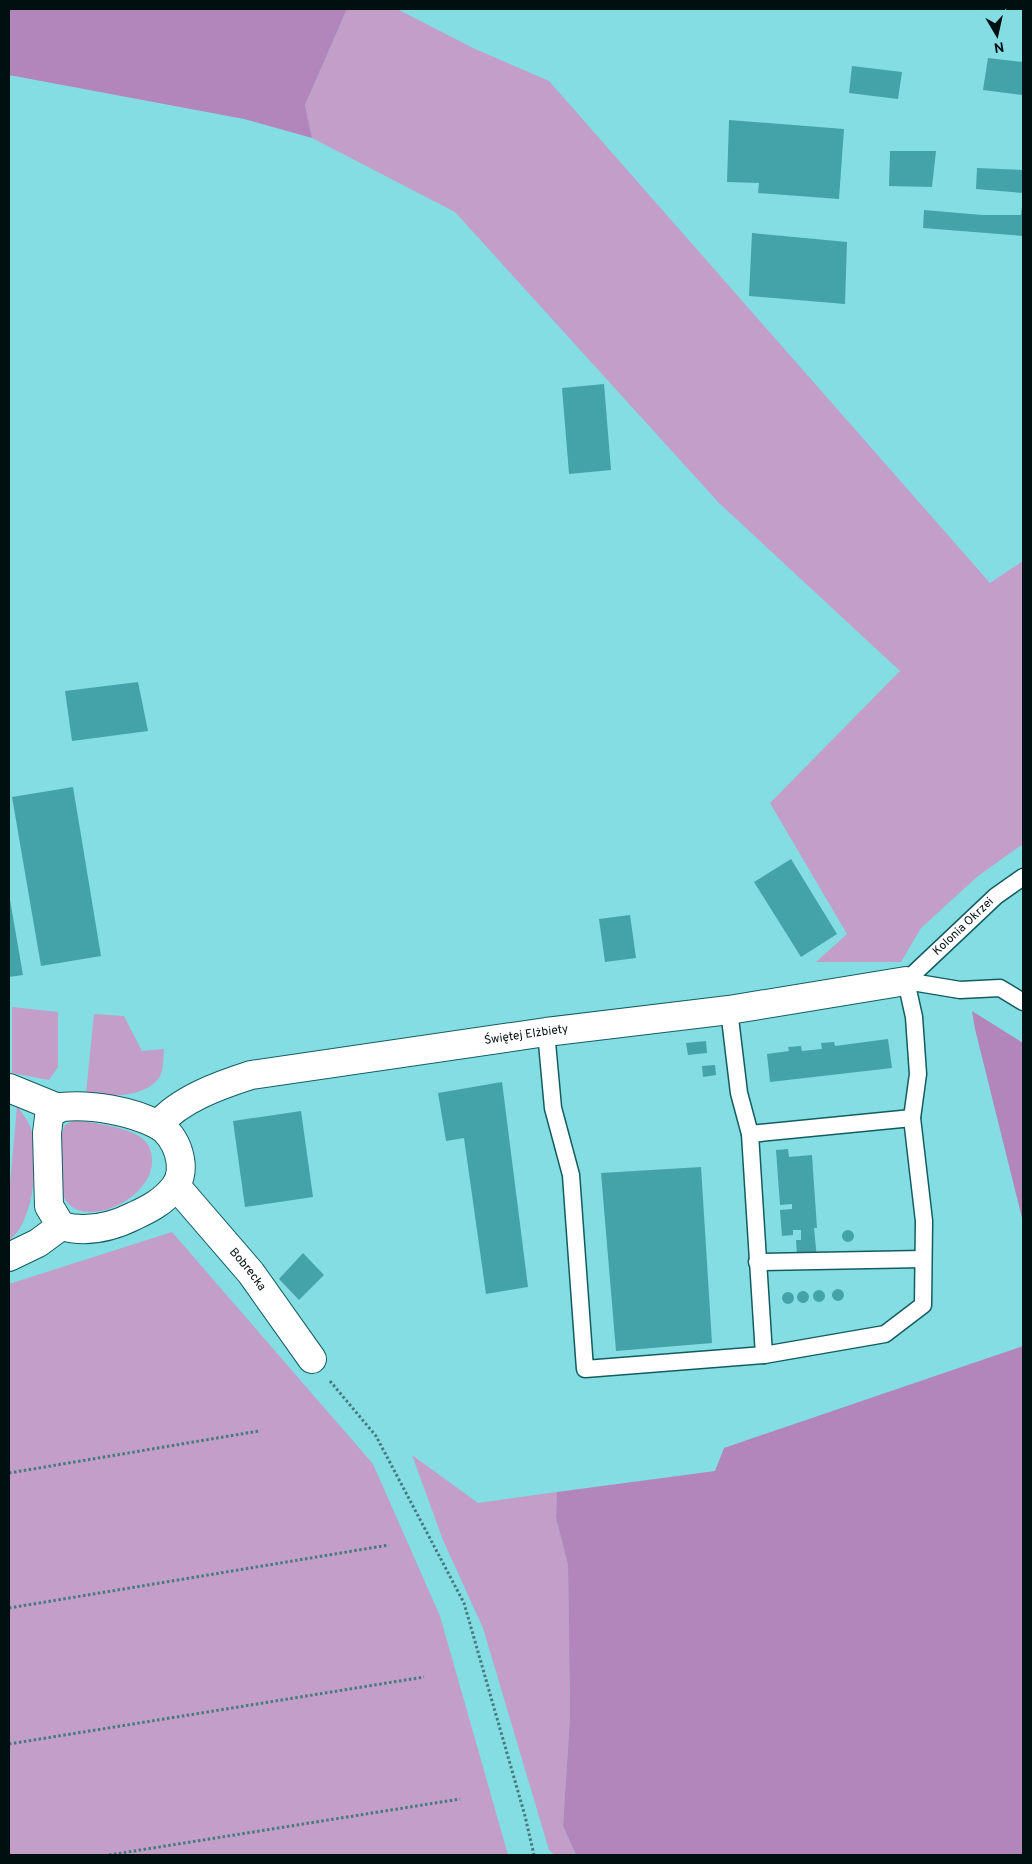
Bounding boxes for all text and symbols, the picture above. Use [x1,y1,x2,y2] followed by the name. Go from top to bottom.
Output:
[972,10,1022,60] north arrow
[992,37,1005,56] text: N
[929,894,997,959] street label: Kolonia Okrzei
[483,1021,569,1049] street label: Świętej Elżbiety
[225,1245,269,1294] street label: Bobrecka

